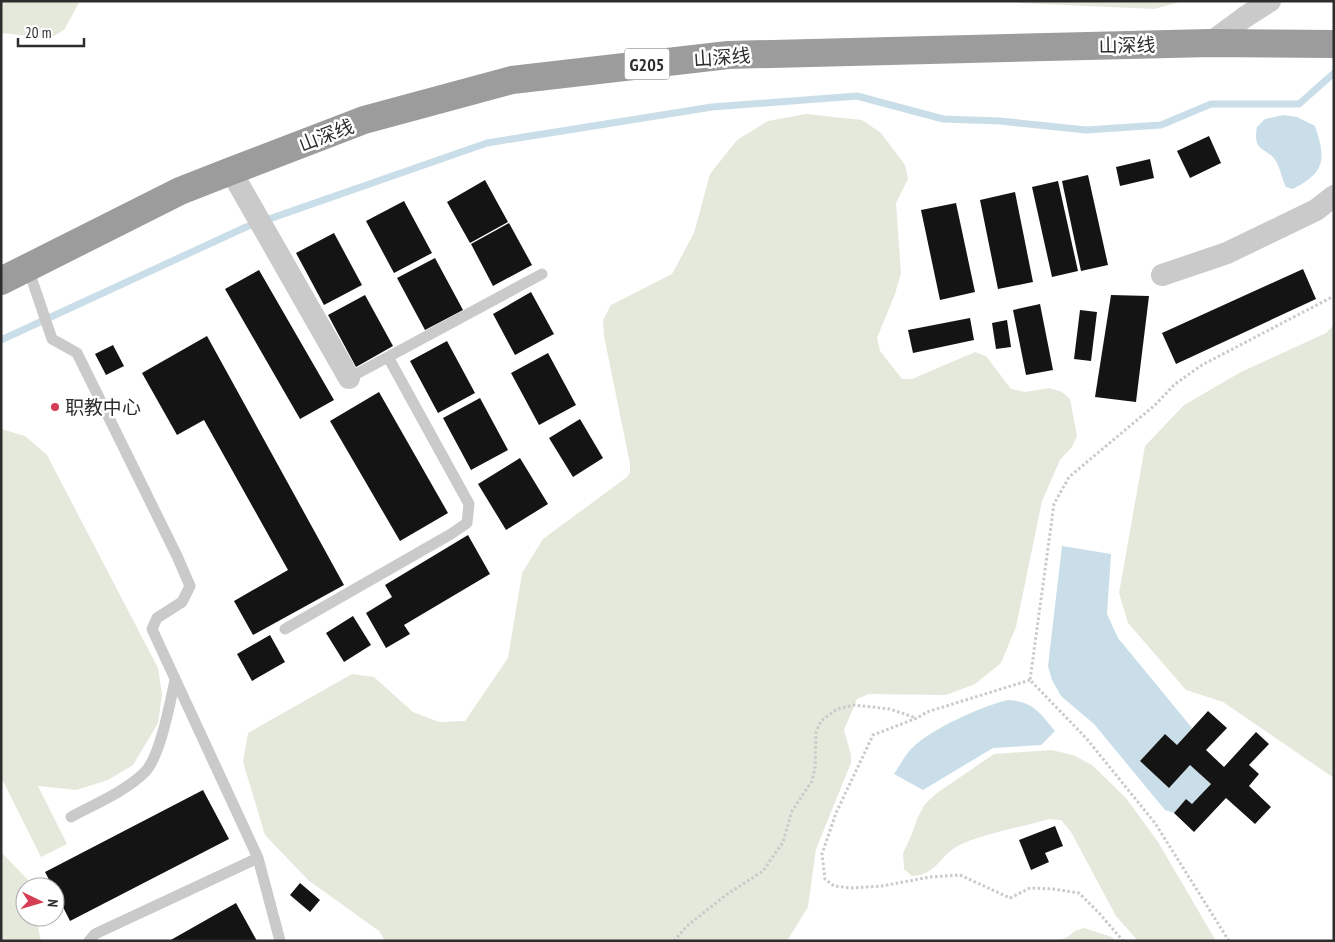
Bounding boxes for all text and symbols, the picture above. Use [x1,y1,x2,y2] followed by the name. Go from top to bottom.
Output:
[18,15,84,47] scale bar
[25,23,51,42] text: 20 m
[1098,33,1156,57] street label: 山深线
[693,43,751,71] street label: 山深线
[624,49,670,80] road number: G205
[295,114,357,156] street label: 山深线
[65,395,141,419] place label: 职教中心
[49,401,61,413] marker: 职教中心
[15,877,65,927] north arrow
[44,899,62,908] text: N

